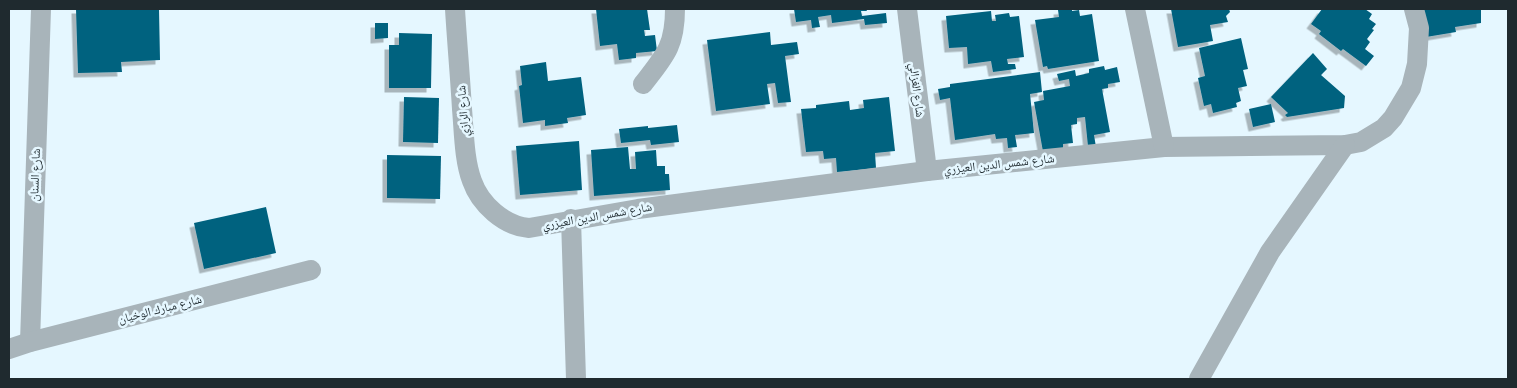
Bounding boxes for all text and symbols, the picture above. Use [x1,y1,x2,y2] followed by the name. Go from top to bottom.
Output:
[904,62,928,119] street label: شارع الغزالي
[453,85,475,137] street label: شارع الرازي
[26,148,44,202] street label: شارع السنان
[943,150,1055,180] street label: شارع شمس الدين العيزري
[541,198,654,236] street label: شارع شمس الدين العيزري
[117,291,204,327] street label: شارع مبارك الوخيان

